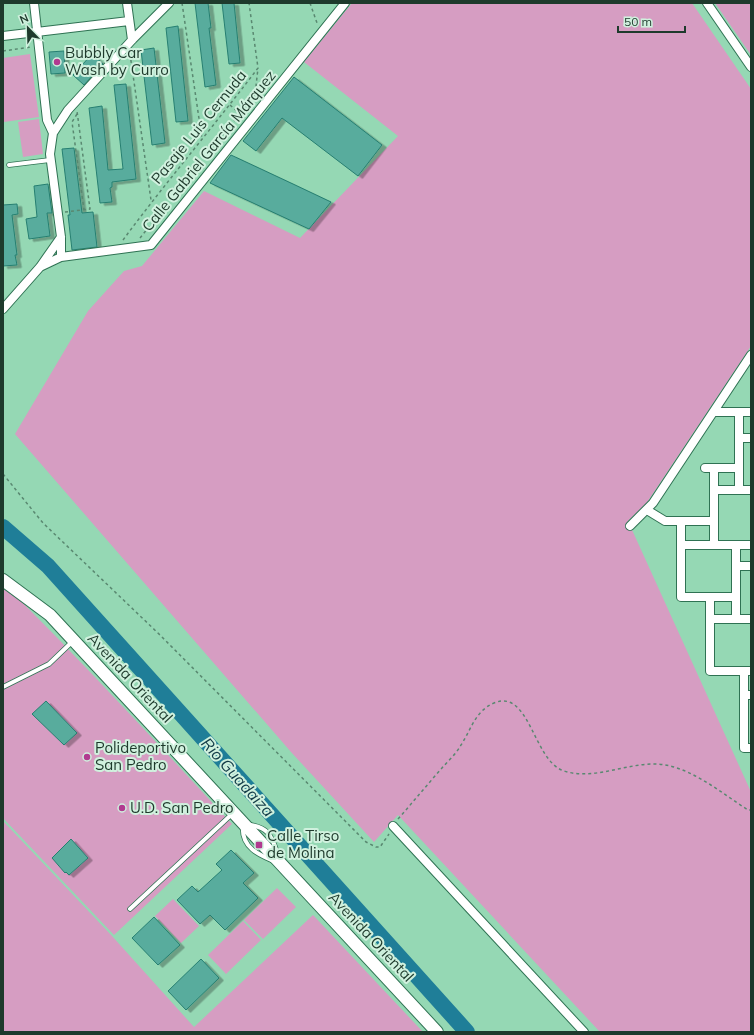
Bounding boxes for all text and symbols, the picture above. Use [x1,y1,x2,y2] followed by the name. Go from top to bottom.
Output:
[8,8,48,48] north arrow
[618,8,685,34] scale bar
[18,11,31,27] text: N
[624,14,652,29] text: 50 m
[65,43,169,79] place label: Bubbly Car Wash by Curro
[52,57,62,67] marker: Bubbly Car Wash by Curro
[138,66,280,235] street label: Calle Gabriel García Márquez
[147,66,250,187] street label: Pasaje Luis Cernuda
[84,629,177,727] street label: Avenida Oriental
[197,733,279,821] water label: Rio Guadaiza
[95,738,186,774] place label: Polideportivo San Pedro
[82,752,92,762] marker: Polideportivo San Pedro
[130,798,234,817] place label: U.D. San Pedro
[117,803,127,813] marker: U.D. San Pedro
[267,826,339,862] place label: Calle Tirso de Molina
[254,840,264,850] marker: Calle Tirso de Molina
[325,888,418,986] street label: Avenida Oriental

